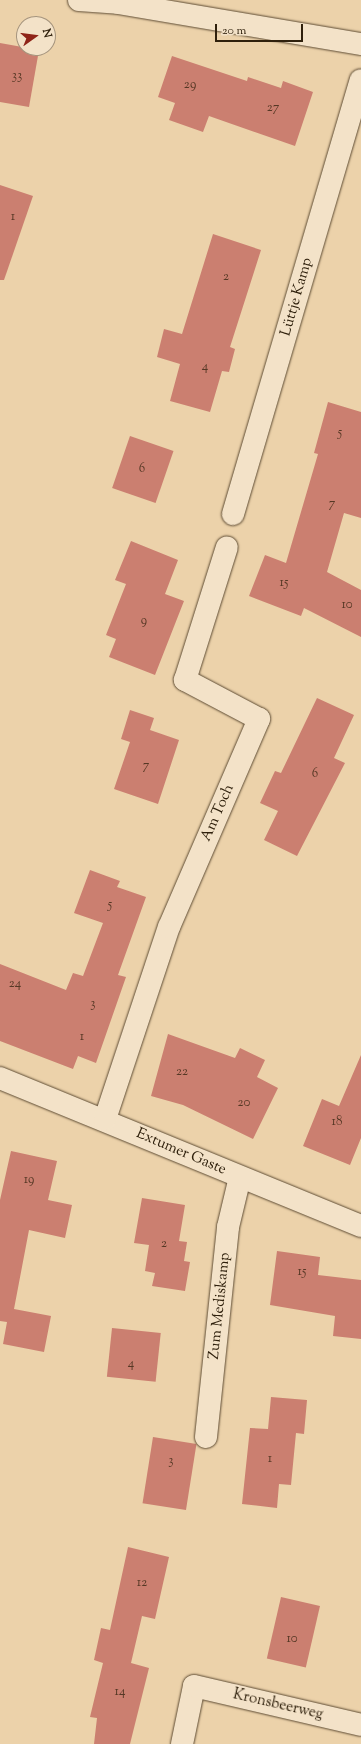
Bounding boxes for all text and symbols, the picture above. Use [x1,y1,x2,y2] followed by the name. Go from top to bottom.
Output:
[16,16,56,56] north arrow
[217,16,305,42] scale bar
[222,22,246,40] text: 20 m
[38,27,55,40] text: N
[12,68,22,84] house number: 33
[184,77,196,93] house number: 29
[267,100,279,116] house number: 27
[11,209,15,225] house number: 1
[277,256,317,338] street label: Lüttje Kamp
[223,269,229,285] house number: 2
[202,359,208,375] house number: 4
[338,425,342,441] house number: 5
[139,461,145,477] house number: 6
[329,496,335,512] house number: 7
[280,575,288,591] house number: 15
[341,597,353,613] house number: 10
[141,613,147,629] house number: 9
[143,758,149,774] house number: 7
[312,766,318,782] house number: 6
[197,782,239,844] street label: Am Toch
[108,897,112,913] house number: 5
[9,976,21,992] house number: 24
[90,996,96,1012] house number: 3
[80,1029,84,1045] house number: 1
[176,1064,188,1080] house number: 22
[238,1095,250,1111] house number: 20
[332,1114,342,1130] house number: 18
[133,1125,229,1179] street label: Extumer Gaste
[24,1172,34,1188] house number: 19
[161,1236,167,1252] house number: 2
[205,1252,235,1360] street label: Zum Mediskamp
[298,1264,306,1280] house number: 15
[128,1356,134,1372] house number: 4
[268,1451,272,1467] house number: 1
[168,1453,174,1469] house number: 3
[137,1575,147,1591] house number: 12
[286,1631,298,1647] house number: 10
[115,1684,125,1700] house number: 14
[231,1686,325,1724] street label: Kronsbeerweg

